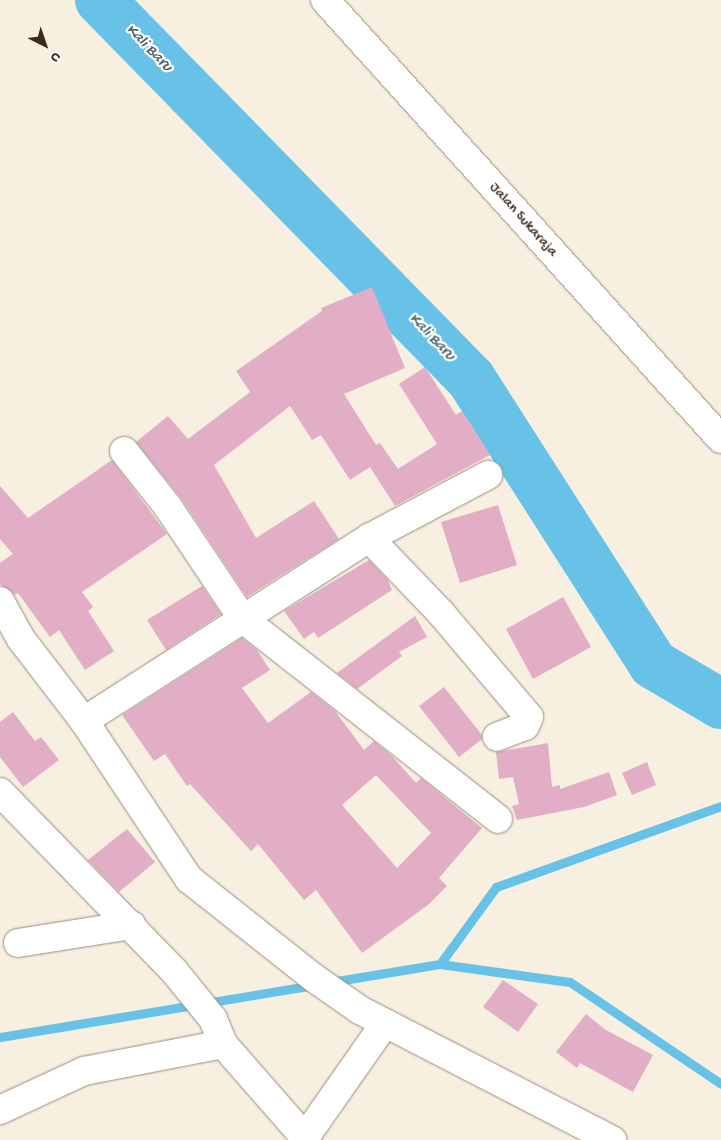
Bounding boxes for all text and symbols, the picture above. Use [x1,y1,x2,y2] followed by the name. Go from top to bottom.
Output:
[20,20,70,70] north arrow
[121,21,175,77] water label: Kali Baru
[47,48,64,66] text: U
[485,179,561,261] street label: Jalan Sukaraja
[404,310,458,366] water label: Kali Baru

